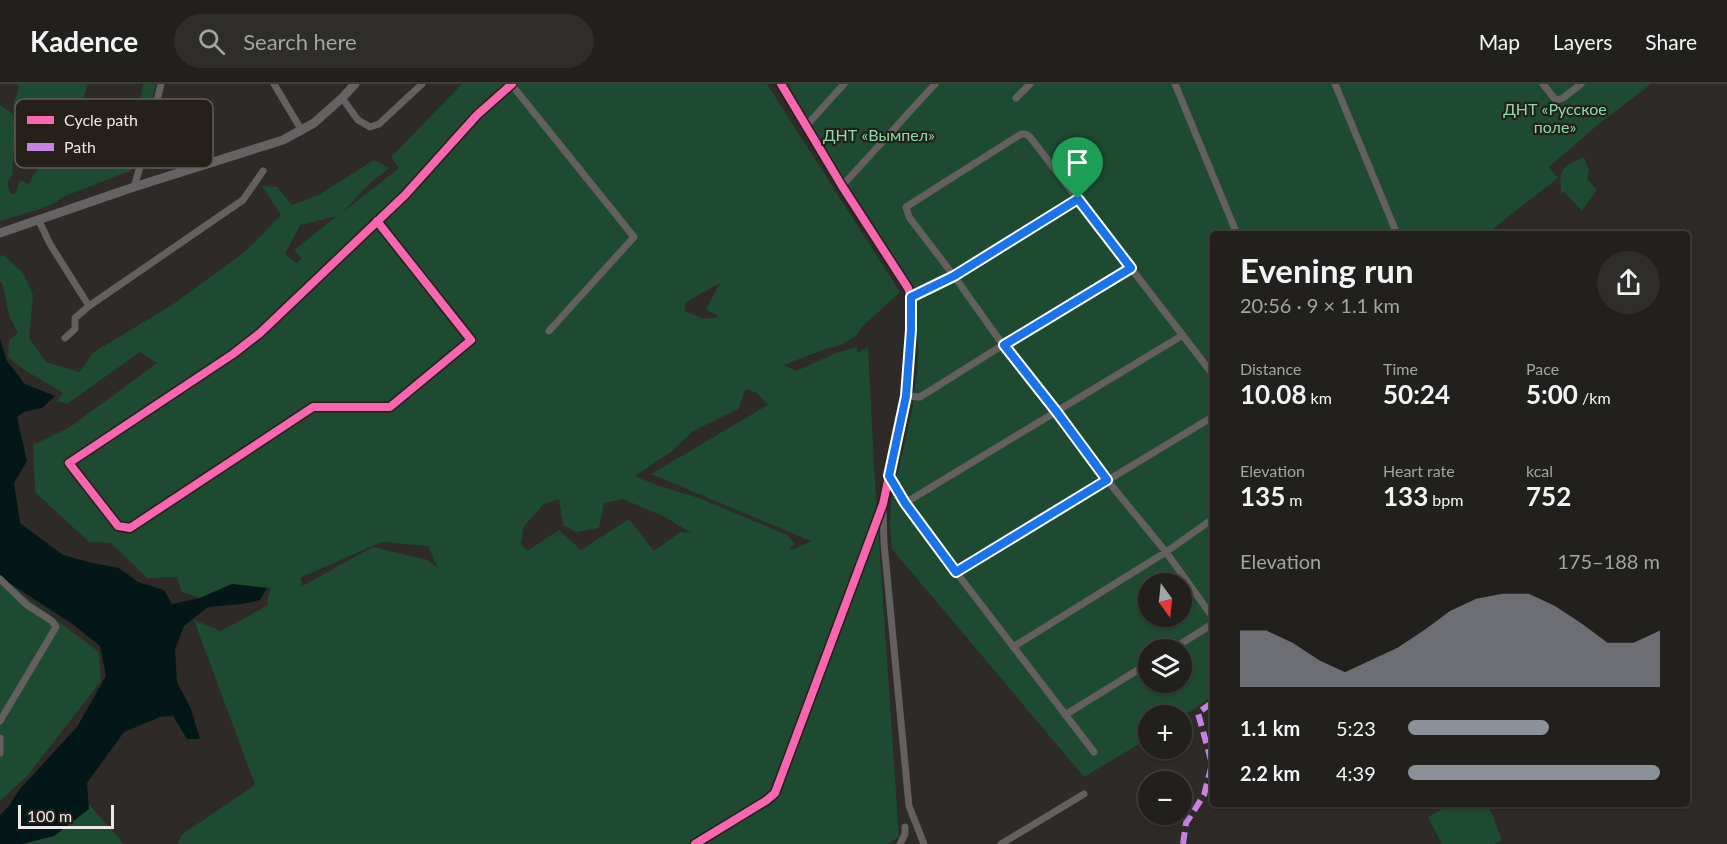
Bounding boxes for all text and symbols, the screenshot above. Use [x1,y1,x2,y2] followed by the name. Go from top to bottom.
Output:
[174,14,594,68] search box
[30,24,138,58] text: Kadence
[195,25,228,58] icon: search
[243,28,357,55] text: Search here
[1479,29,1520,54] text: Map
[1553,29,1612,54] text: Layers
[1645,29,1697,54] text: Share
[15,99,213,168] legend
[1503,99,1607,136] park label: ДНТ «Русское поле»
[64,110,138,129] text: Cycle path
[823,125,935,144] park label: ДНТ «Вымпел»
[64,137,96,156] text: Path
[1052,137,1103,199] pin
[1061,146,1094,179] icon: arrive
[1240,250,1414,290] text: Evening run
[1597,251,1660,314] button: share
[1240,293,1400,317] text: 20:56 · 9 × 1.1 km
[1240,359,1301,378] text: Distance
[1383,359,1418,378] text: Time
[1526,359,1559,378] text: Pace
[1240,378,1307,410] text: 10.08
[1383,378,1450,410] text: 50:24
[1526,378,1578,410] text: 5:00
[1307,388,1332,407] text: km
[1578,388,1611,407] text: /km
[1240,461,1305,480] text: Elevation
[1383,461,1455,480] text: Heart rate
[1526,461,1553,480] text: kcal
[1240,480,1285,512] text: 135
[1383,480,1428,512] text: 133
[1526,480,1571,512] text: 752
[1285,490,1303,509] text: m
[1428,490,1463,509] text: bpm
[1240,549,1321,573] text: Elevation
[1557,549,1660,573] text: 175–188 m
[1138,573,1192,627] north arrow
[1138,573,1192,825] map controls
[1138,639,1192,693] button: layers
[1138,705,1192,759] button: +
[1240,716,1300,740] text: 1.1 km
[1336,716,1376,740] text: 5:23
[1240,761,1300,785] text: 2.2 km
[1336,761,1376,785] text: 4:39
[1138,771,1192,825] button: −
[18,802,114,830] scale bar
[27,806,72,825] text: 100 m

